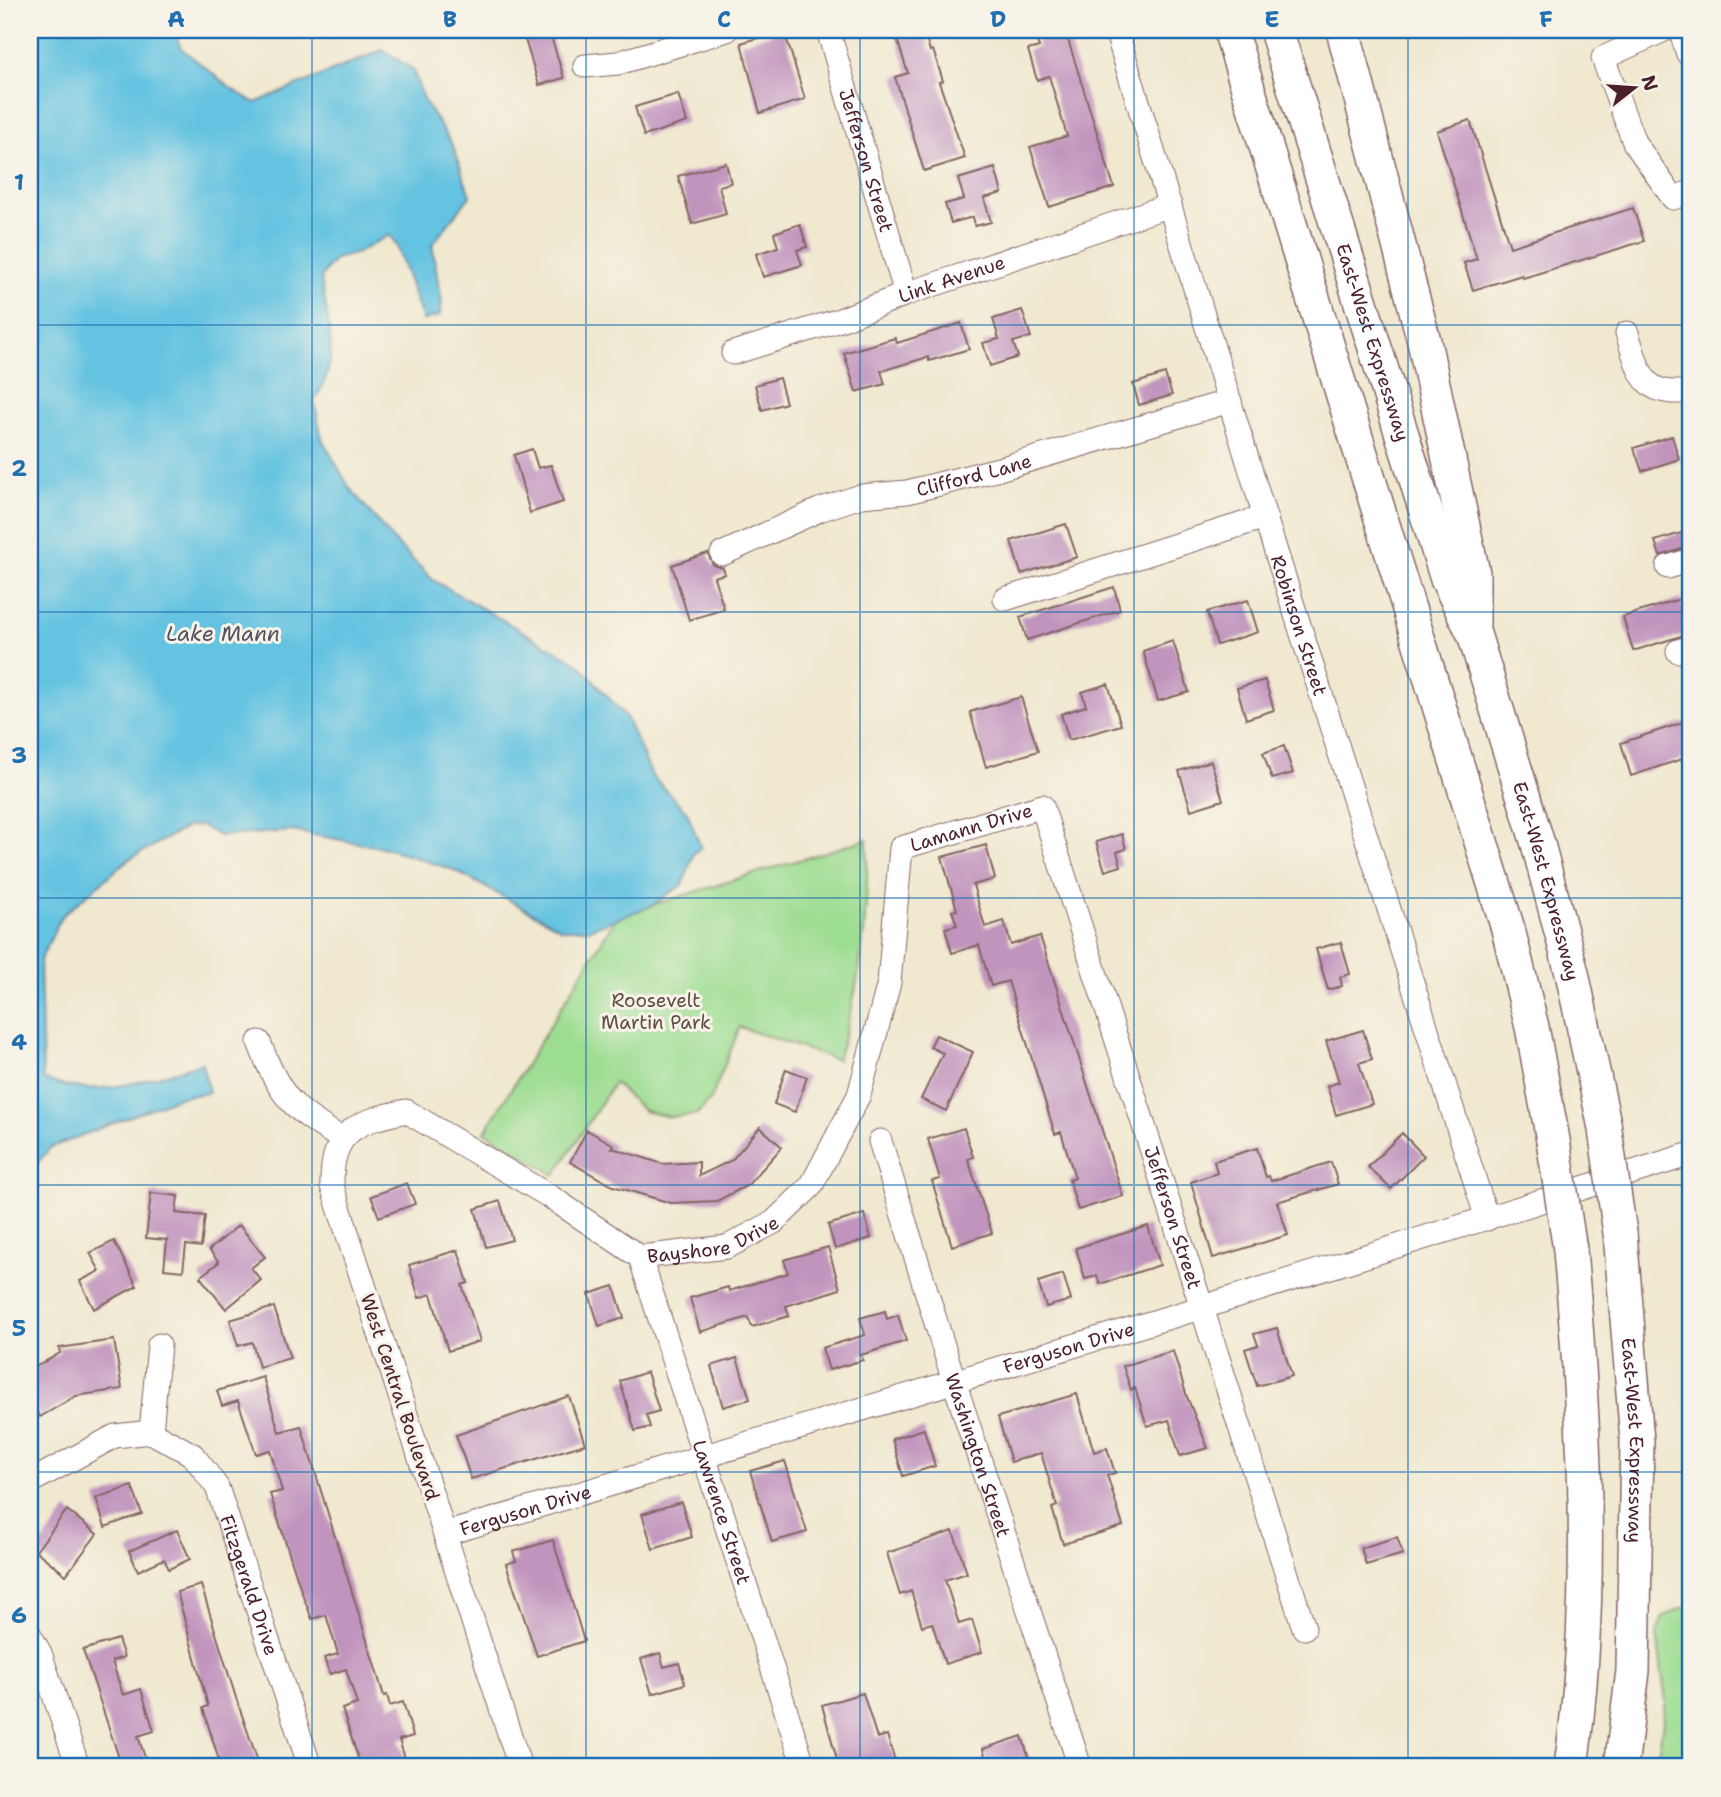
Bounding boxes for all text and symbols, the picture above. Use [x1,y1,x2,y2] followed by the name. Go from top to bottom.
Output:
[167,4,185,34] text: A
[443,4,457,34] text: B
[717,4,731,34] text: C
[990,4,1006,34] text: D
[1264,4,1280,34] text: E
[1539,4,1553,34] text: F
[1598,52,1668,122] north arrow
[1636,72,1664,94] text: N
[834,86,900,235] street label: Jefferson Street
[14,167,24,197] text: 1
[1331,240,1416,444] street label: East-West Expressway
[894,249,1008,308] street label: Link Avenue
[914,448,1034,502] street label: Clifford Lane
[11,453,27,483] text: 2
[1265,552,1333,699] street label: Robinson Street
[166,620,280,648] water label: Lake Mann
[11,740,27,770] text: 3
[1507,778,1586,983] street label: East-West Expressway
[907,797,1035,857] street label: Lamann Drive
[601,988,711,1035] park label: Roosevelt Martin Park
[11,1027,27,1057] text: 4
[1139,1143,1208,1292] street label: Jefferson Street
[646,1209,783,1269] street label: Bayshore Drive
[355,1290,445,1504] street label: West Central Boulevard
[12,1313,26,1343] text: 5
[1000,1316,1137,1379] street label: Ferguson Drive
[1616,1337,1650,1543] street label: East-West Expressway
[940,1370,1017,1540] street label: Washington Street
[687,1437,757,1588] street label: Lawrence Street
[457,1478,594,1541] street label: Ferguson Drive
[214,1511,285,1658] street label: Fitzgerald Drive
[11,1600,27,1630] text: 6

